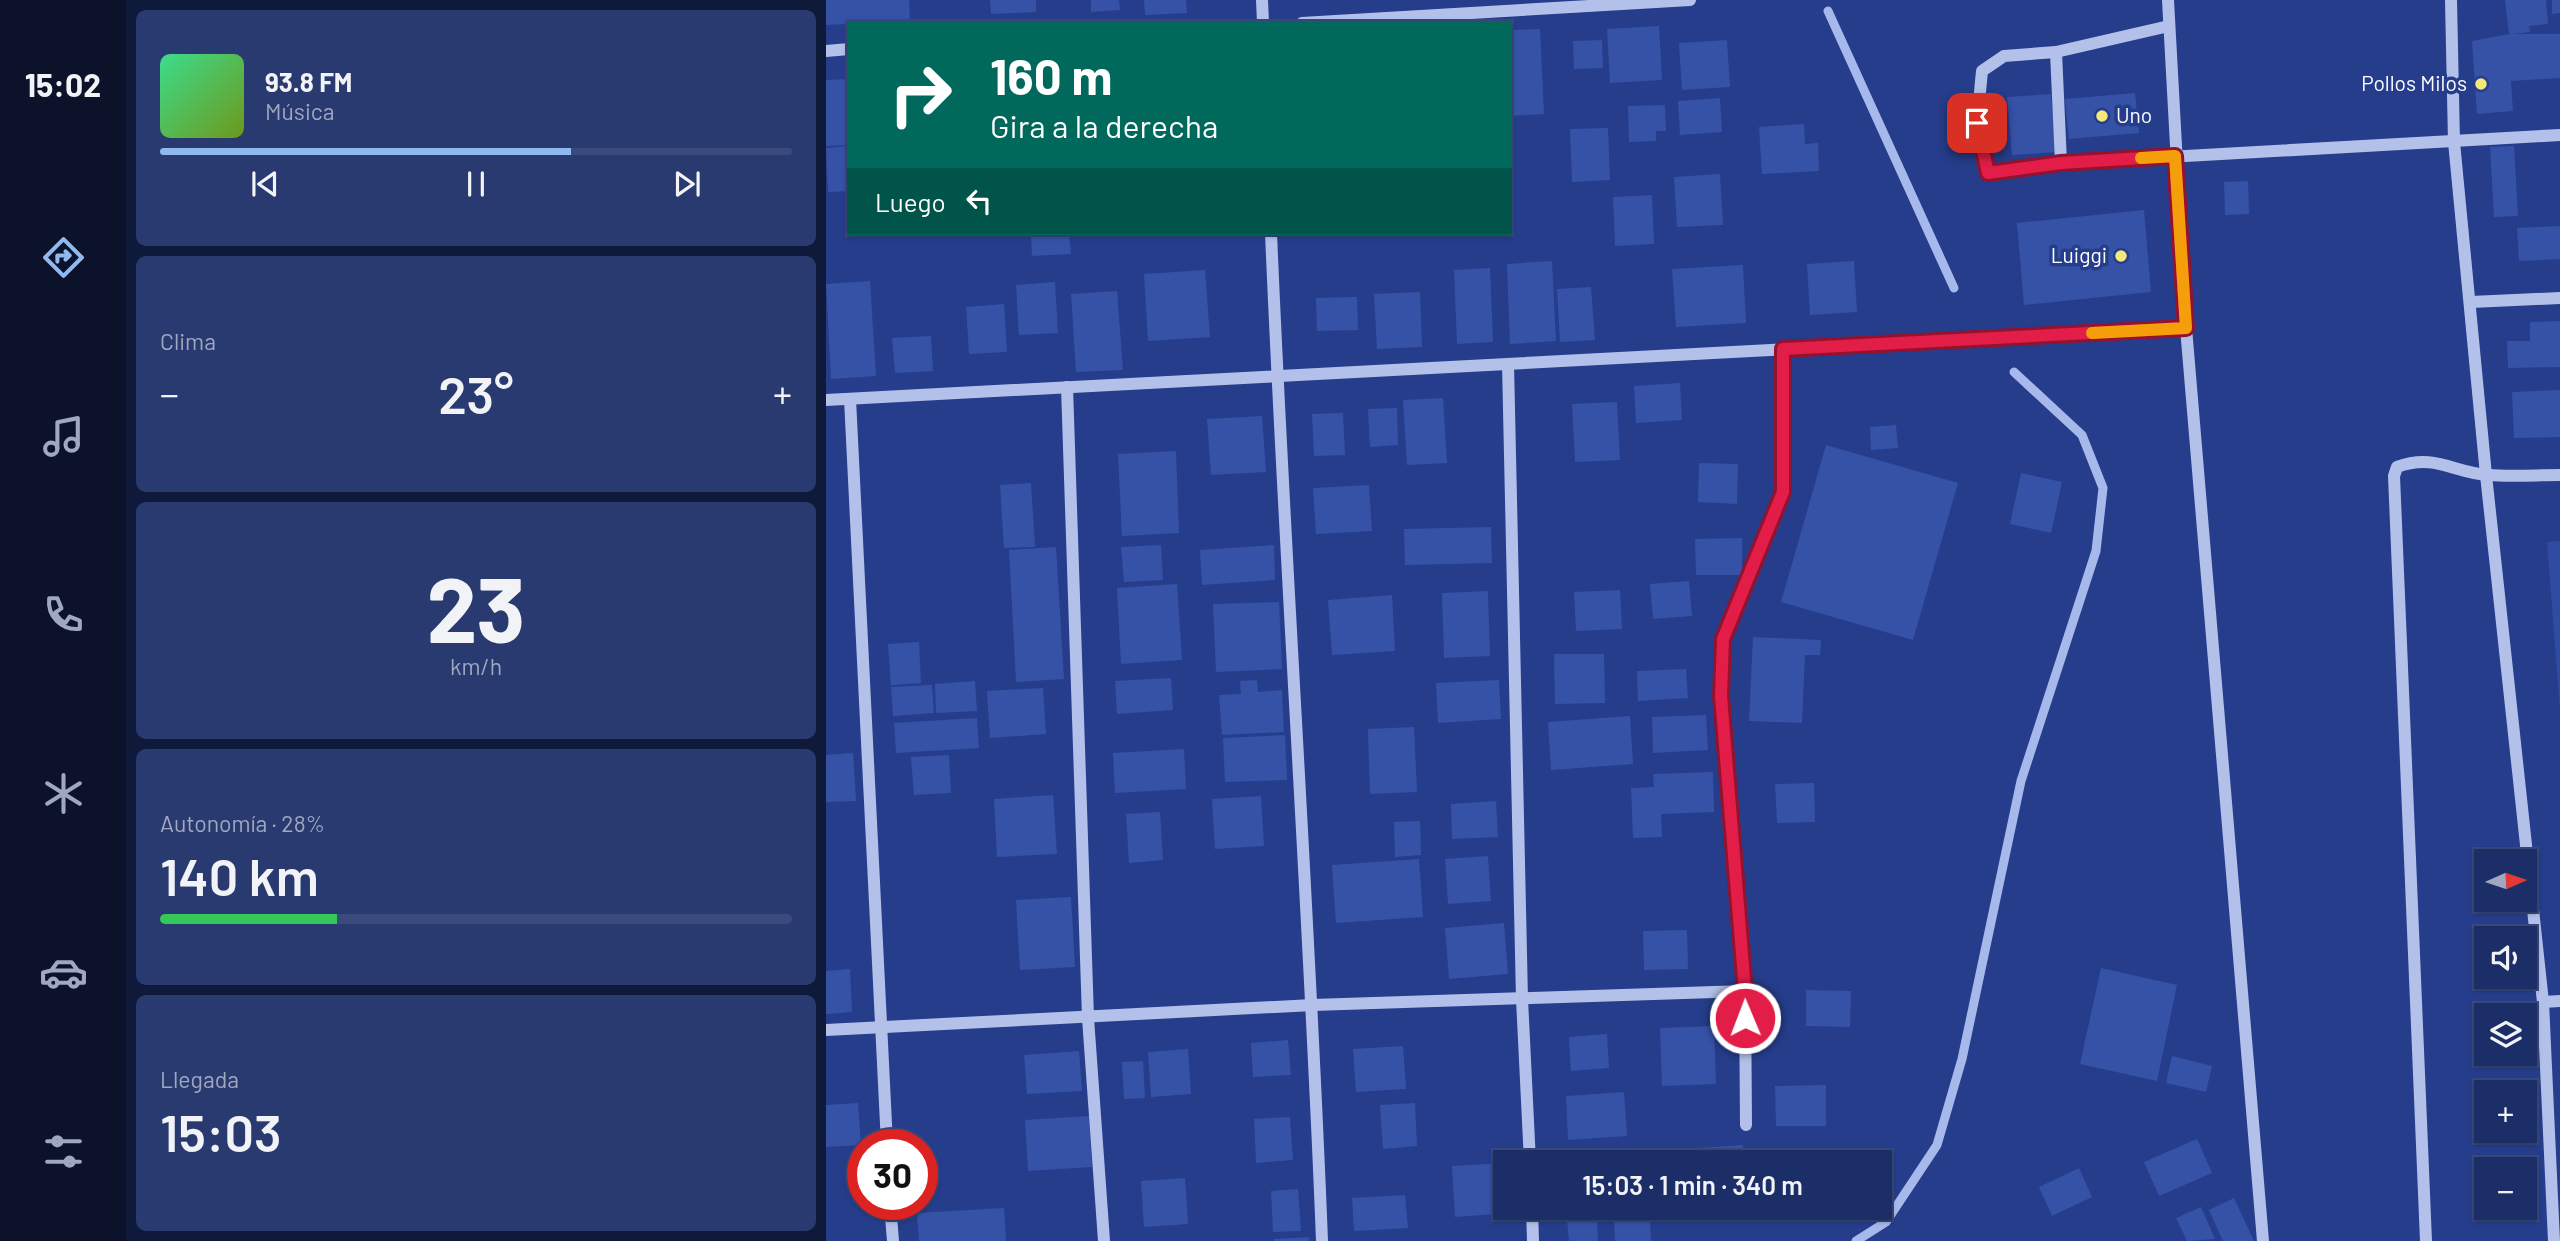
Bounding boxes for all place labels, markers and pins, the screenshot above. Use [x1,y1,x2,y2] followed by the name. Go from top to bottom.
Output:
[2361,70,2467,95] place label: Pollos Milos
[2473,76,2489,92] marker: Pollos Milos
[1947,93,2007,153] pin
[2116,102,2152,127] place label: Uno
[2094,108,2110,124] marker: Uno
[2051,242,2107,267] place label: Luiggi
[2113,248,2129,264] marker: Luiggi

